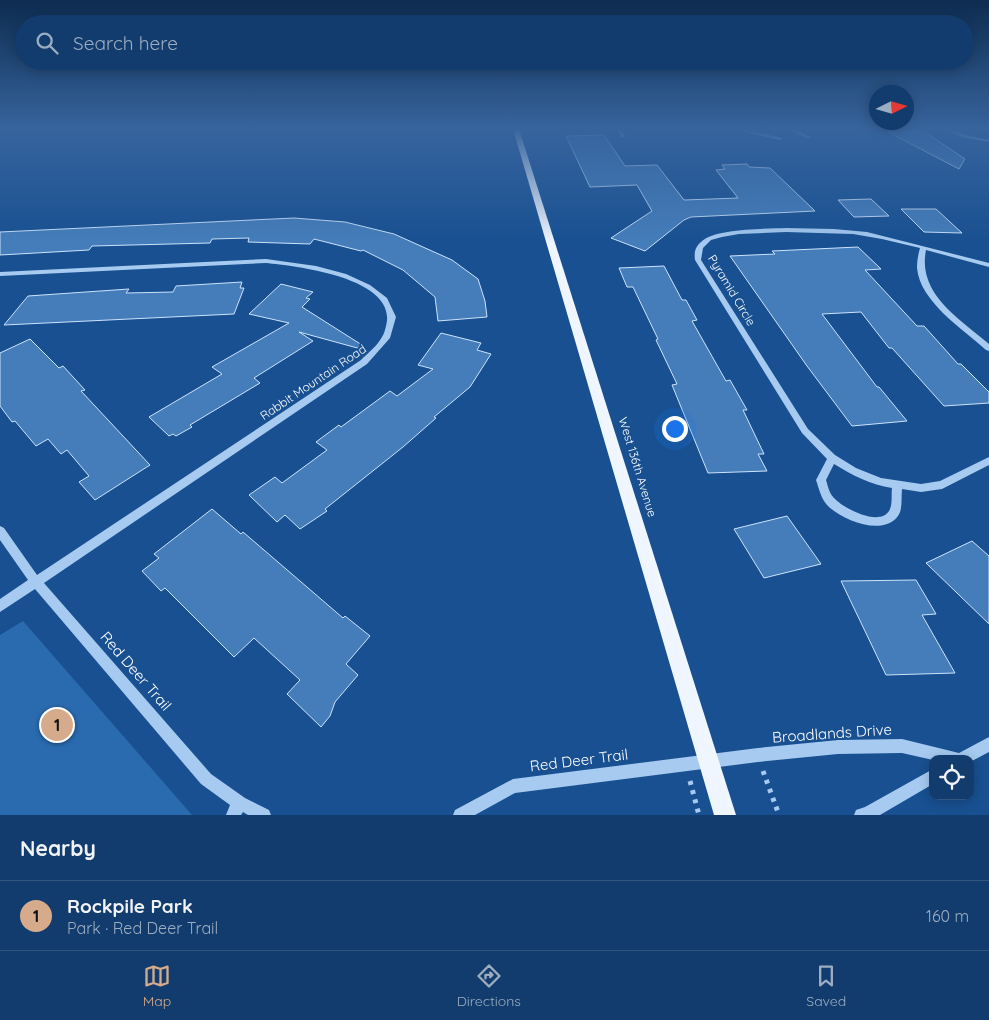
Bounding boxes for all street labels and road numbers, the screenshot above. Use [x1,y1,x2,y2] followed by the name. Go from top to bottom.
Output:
[705,252,759,328] street label: Pyramid Circle
[257,341,369,423] street label: Rabbit Mountain Road
[616,415,660,519] street label: West 136th Avenue
[96,627,176,715] street label: Red Deer Trail
[771,719,893,747] street label: Broadlands Drive
[529,745,629,775] street label: Red Deer Trail

